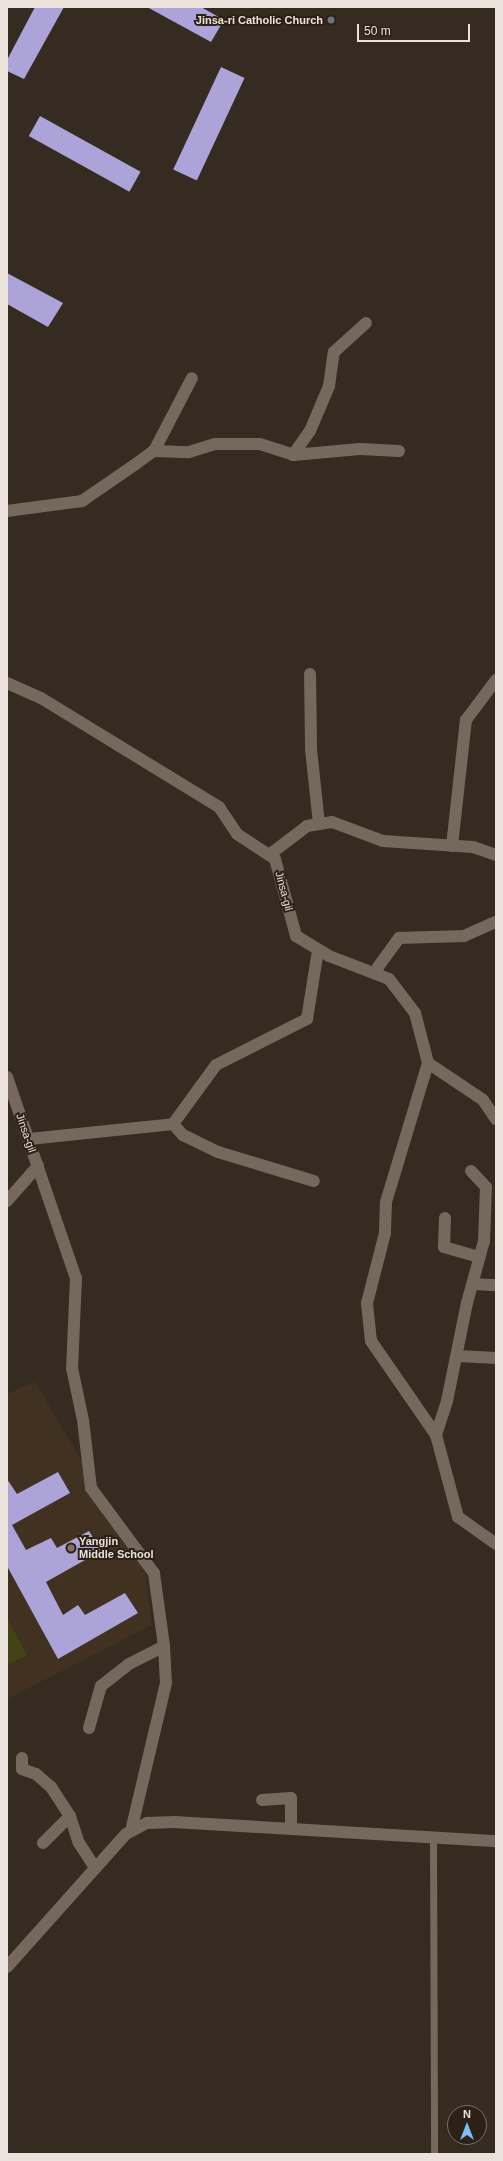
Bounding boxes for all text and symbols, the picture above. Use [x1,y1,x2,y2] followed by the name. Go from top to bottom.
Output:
[196,13,323,27] place label: Jinsa-ri Catholic Church
[326,15,336,25] marker: Jinsa-ri Catholic Church
[359,16,472,42] scale bar
[364,24,391,38] text: 50 m
[272,870,296,912] street label: Jinsa-gil
[13,1112,39,1154] street label: Jinsa-gil
[79,1535,154,1561] place label: Yangjin Middle School
[66,1543,76,1553] marker: Yangjin Middle School
[447,2105,487,2145] north arrow
[463,2108,471,2120] text: N

